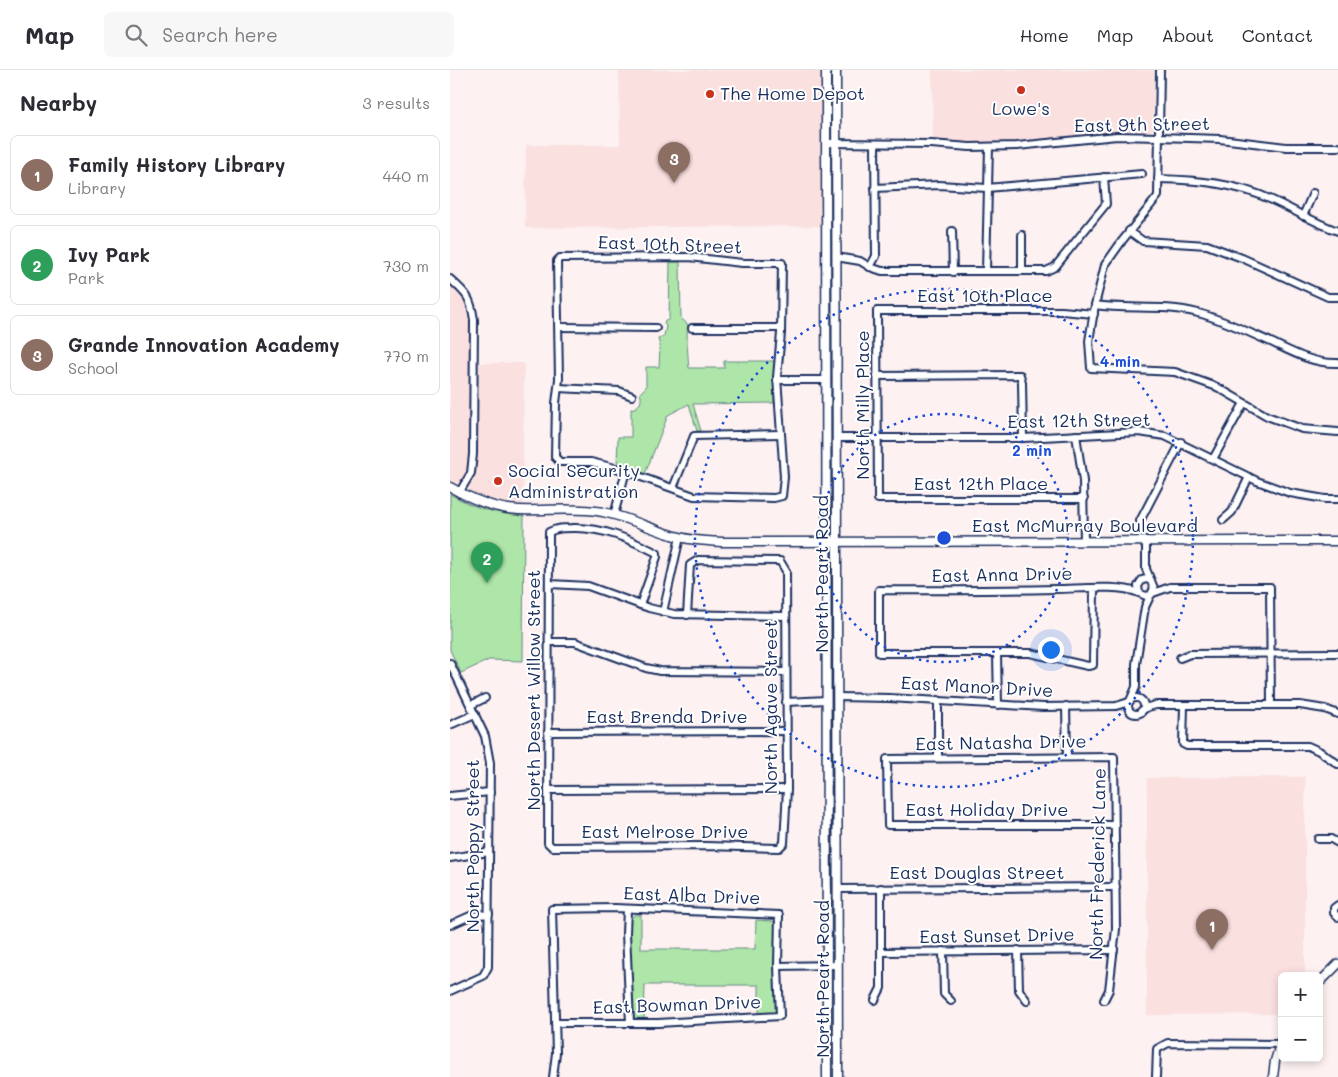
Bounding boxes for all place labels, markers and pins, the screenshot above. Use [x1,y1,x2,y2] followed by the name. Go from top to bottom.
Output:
[720,81,865,105] place label: The Home Depot
[1015,84,1027,96] marker: Lowe's
[704,88,716,100] marker: The Home Depot
[992,96,1050,120] place label: Lowe's
[658,142,690,183] pin: 3
[508,458,640,503] place label: Social Security Administration
[492,475,504,487] marker: Social Security Administration
[935,529,953,547] centre of rings
[471,542,503,583] pin: 2
[1196,909,1228,950] pin: 1

